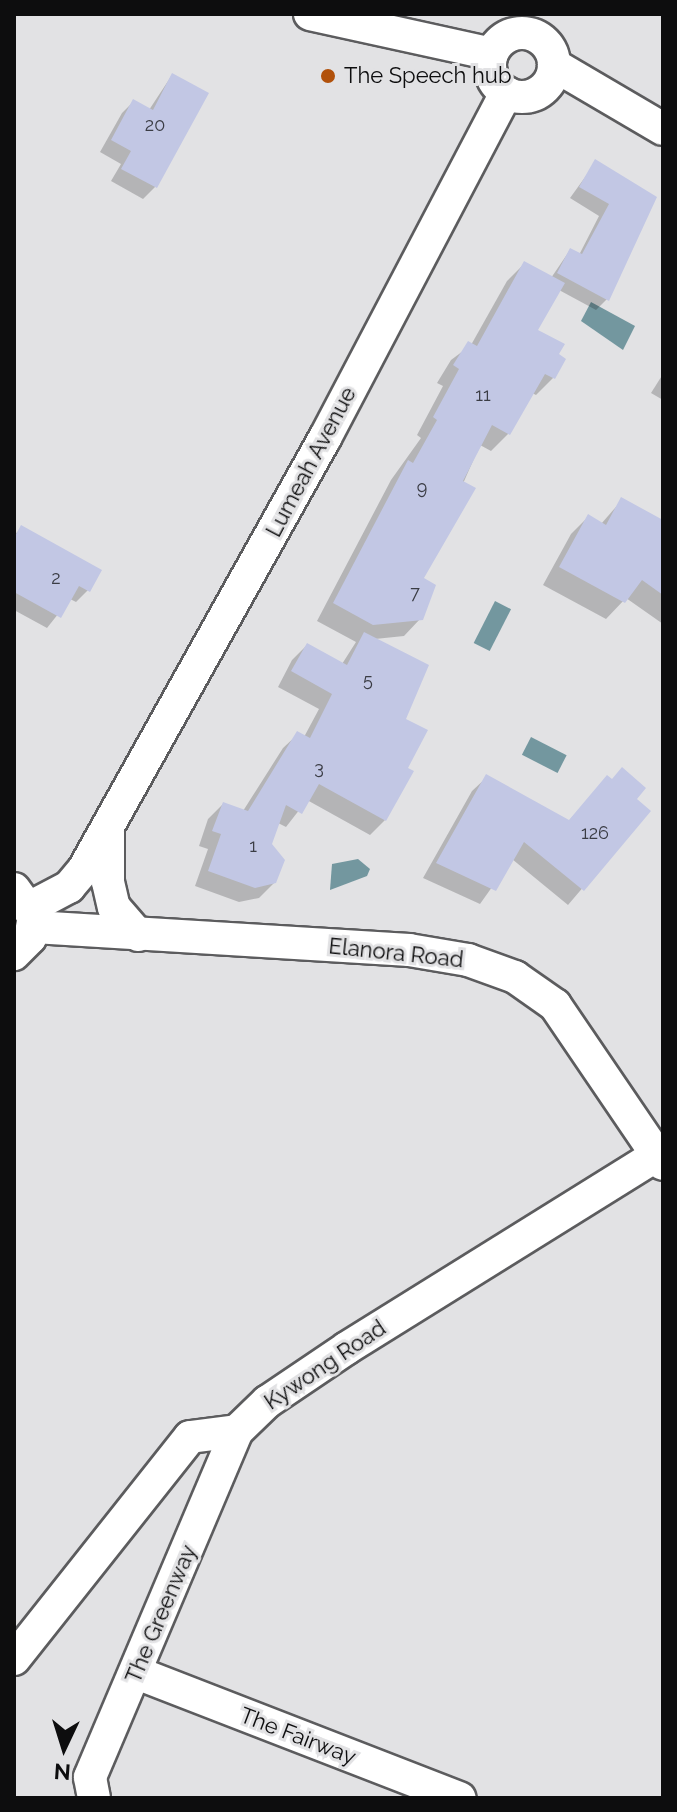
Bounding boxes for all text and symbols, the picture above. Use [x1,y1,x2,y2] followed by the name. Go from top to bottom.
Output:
[344,63,512,89] place label: The Speech hub
[319,67,337,85] marker: The Speech hub
[145,114,165,136] house number: 20
[260,382,362,542] street label: Lumeah Avenue
[475,384,491,406] house number: 11
[417,477,427,499] house number: 9
[51,567,61,589] house number: 2
[410,582,420,604] house number: 7
[363,669,373,691] house number: 5
[314,757,324,779] house number: 3
[581,822,609,844] house number: 126
[249,835,257,857] house number: 1
[327,933,465,973] street label: Elanora Road
[259,1315,391,1415] street label: Kywong Road
[120,1541,202,1687] street label: The Greenway
[236,1702,360,1770] street label: The Fairway
[24,1708,104,1788] north arrow
[53,1758,72,1785] text: N

